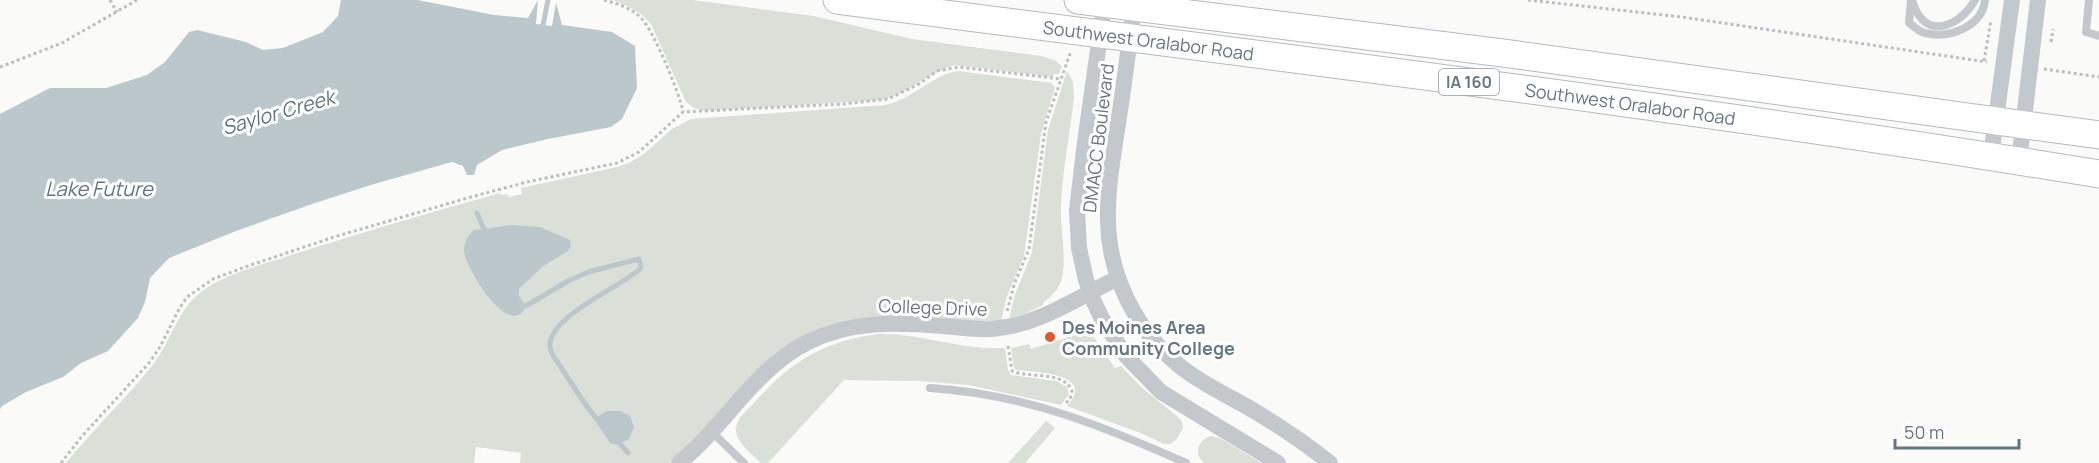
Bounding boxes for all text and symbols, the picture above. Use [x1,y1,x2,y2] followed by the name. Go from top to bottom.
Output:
[1042,15,1255,66] street label: Southwest Oralabor Road
[1077,62,1119,214] street label: DMACC Boulevard
[1439,69,1499,95] road number: IA 160
[1524,77,1737,130] street label: Southwest Oralabor Road
[219,82,340,141] water label: Saylor Creek
[45,175,154,202] water label: Lake Future
[878,293,988,321] street label: College Drive
[1062,315,1235,360] place label: Des Moines Area Community College
[1043,330,1057,344] marker: Des Moines Area Community College
[1895,412,2020,450] scale bar
[1904,420,1944,444] text: 50 m

